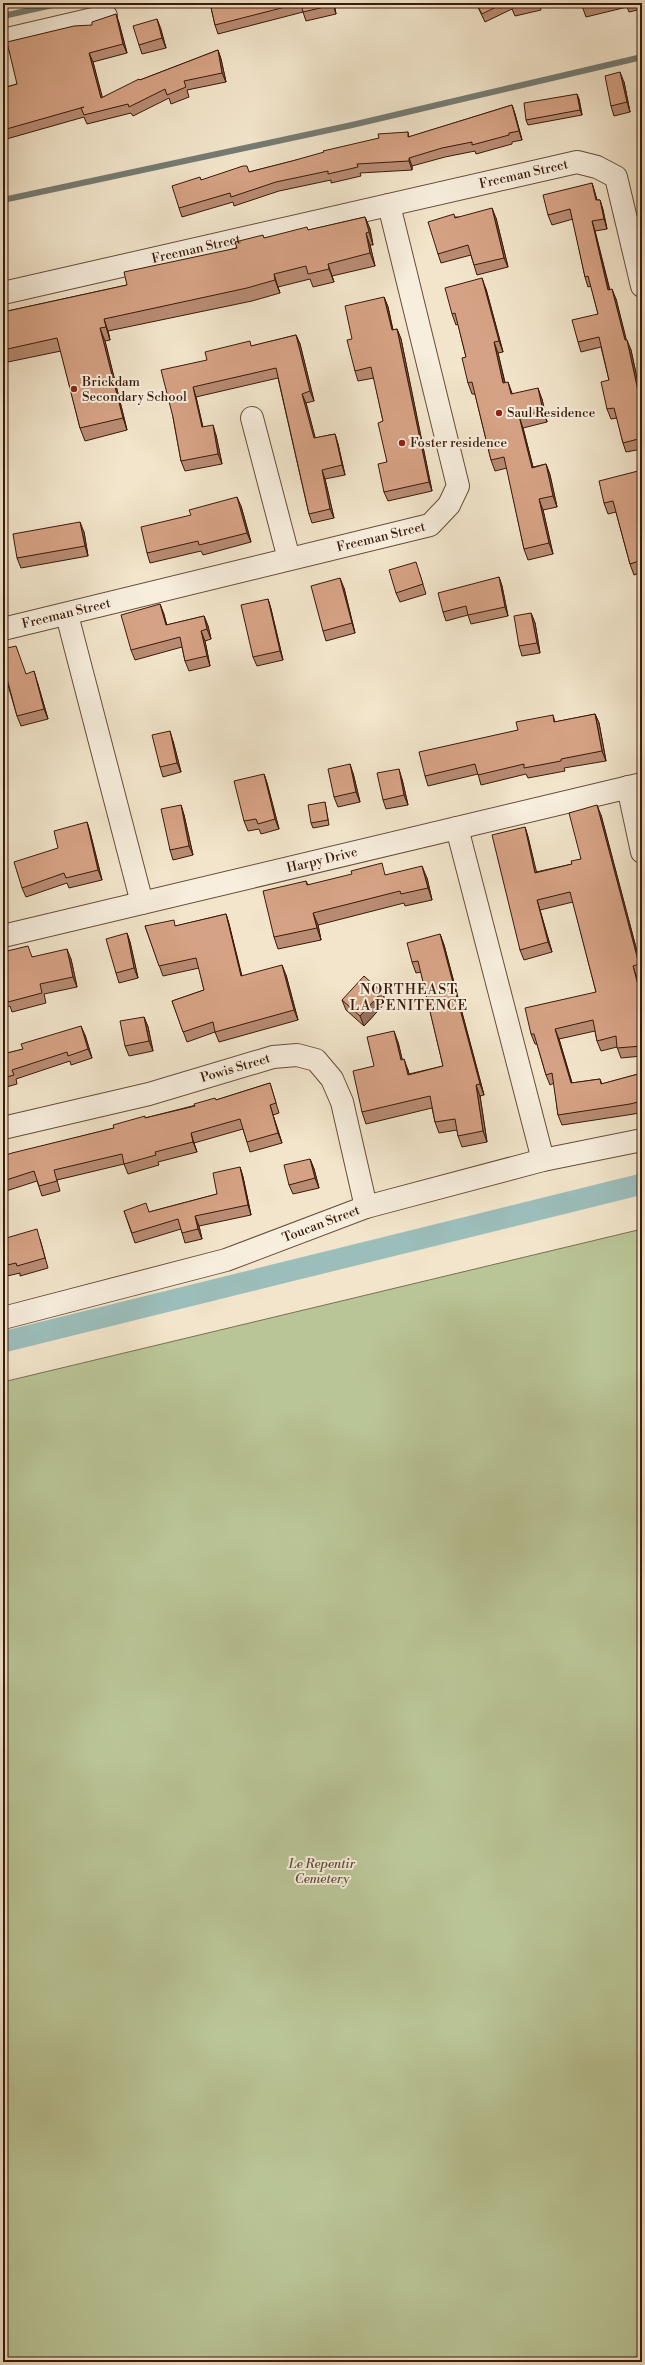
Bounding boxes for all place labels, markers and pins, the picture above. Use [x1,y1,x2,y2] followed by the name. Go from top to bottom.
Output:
[81,374,187,405] place label: Brickdam Secondary School
[69,384,79,394] marker: Brickdam Secondary School
[507,405,596,421] place label: Saul Residence
[494,408,504,418] marker: Saul Residence
[410,435,507,451] place label: Foster residence
[397,438,407,448] marker: Foster residence

